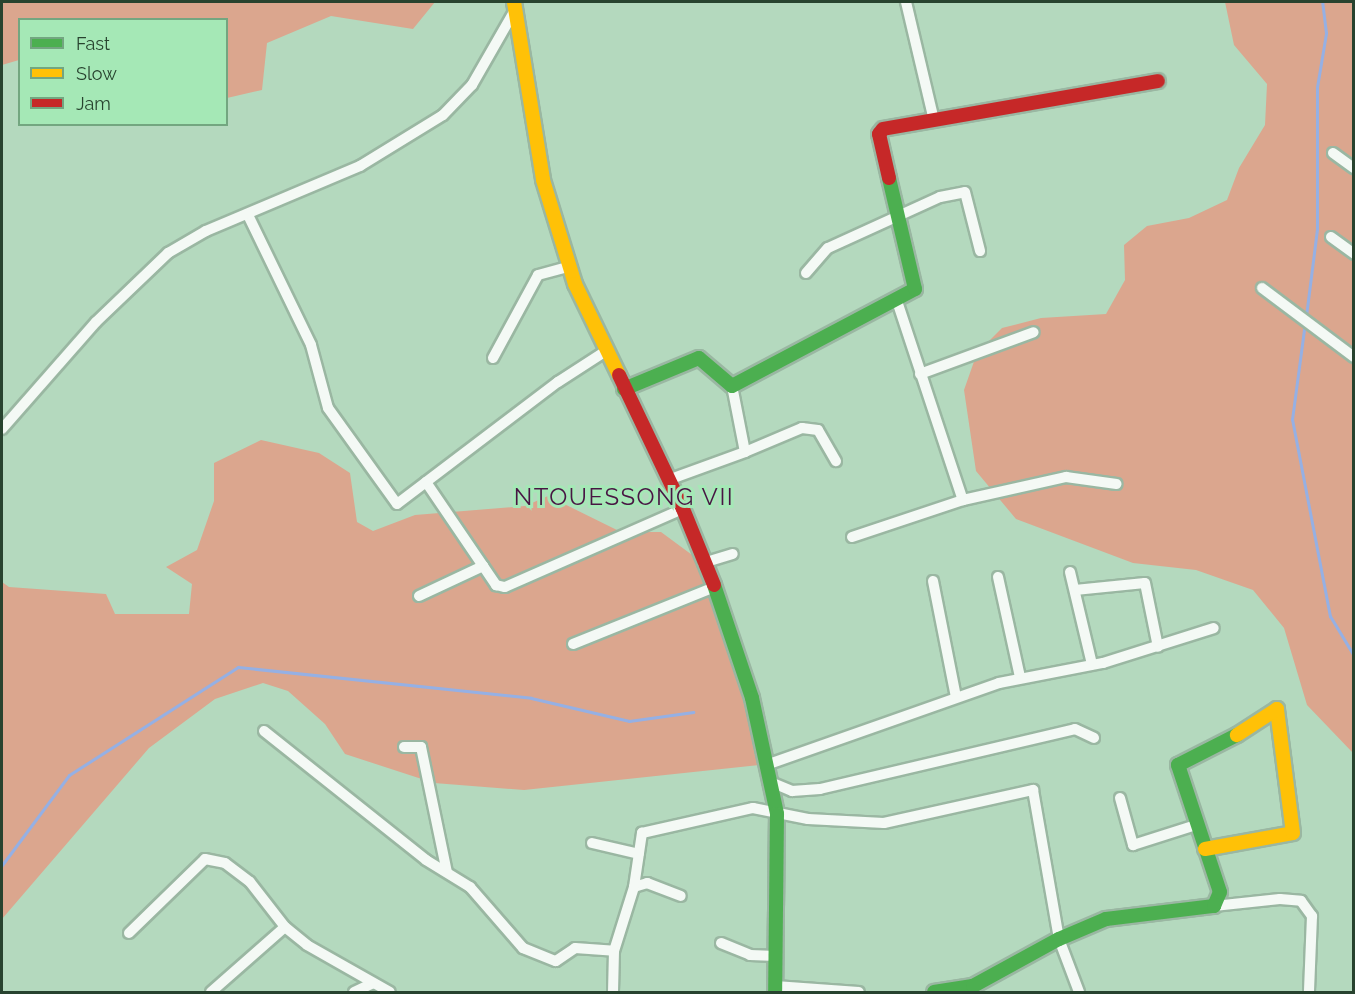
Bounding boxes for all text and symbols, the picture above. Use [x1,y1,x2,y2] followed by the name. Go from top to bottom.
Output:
[18,18,228,126] legend
[76,33,110,54] text: Fast
[76,63,117,84] text: Slow
[76,93,111,114] text: Jam
[513,483,735,511] district label: NTOUESSONG VII

